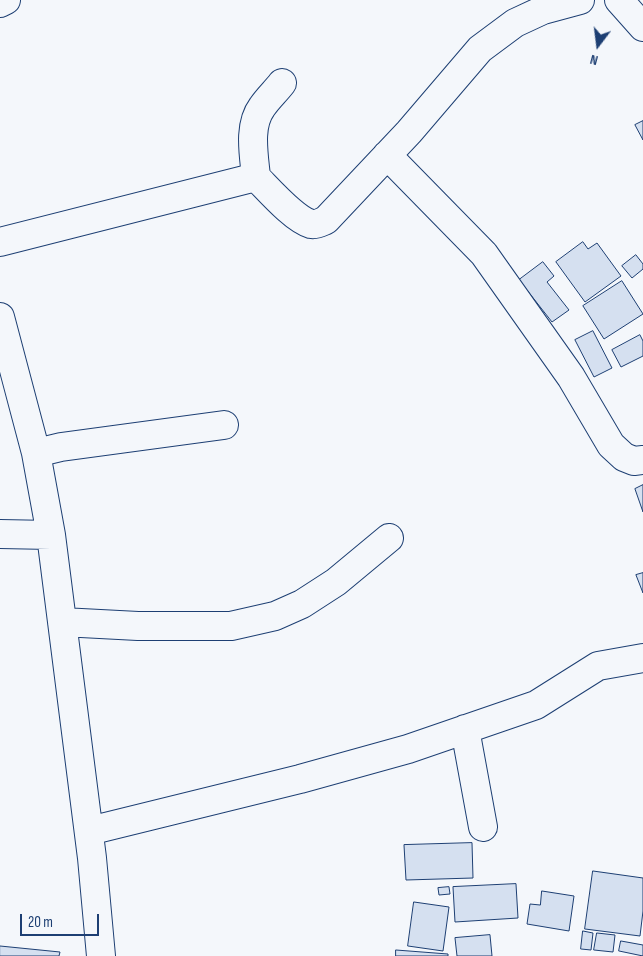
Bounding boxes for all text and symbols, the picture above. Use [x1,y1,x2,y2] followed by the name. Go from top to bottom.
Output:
[573,20,623,70] north arrow
[588,51,600,69] text: N
[22,904,101,936] scale bar
[28,913,53,932] text: 20 m

